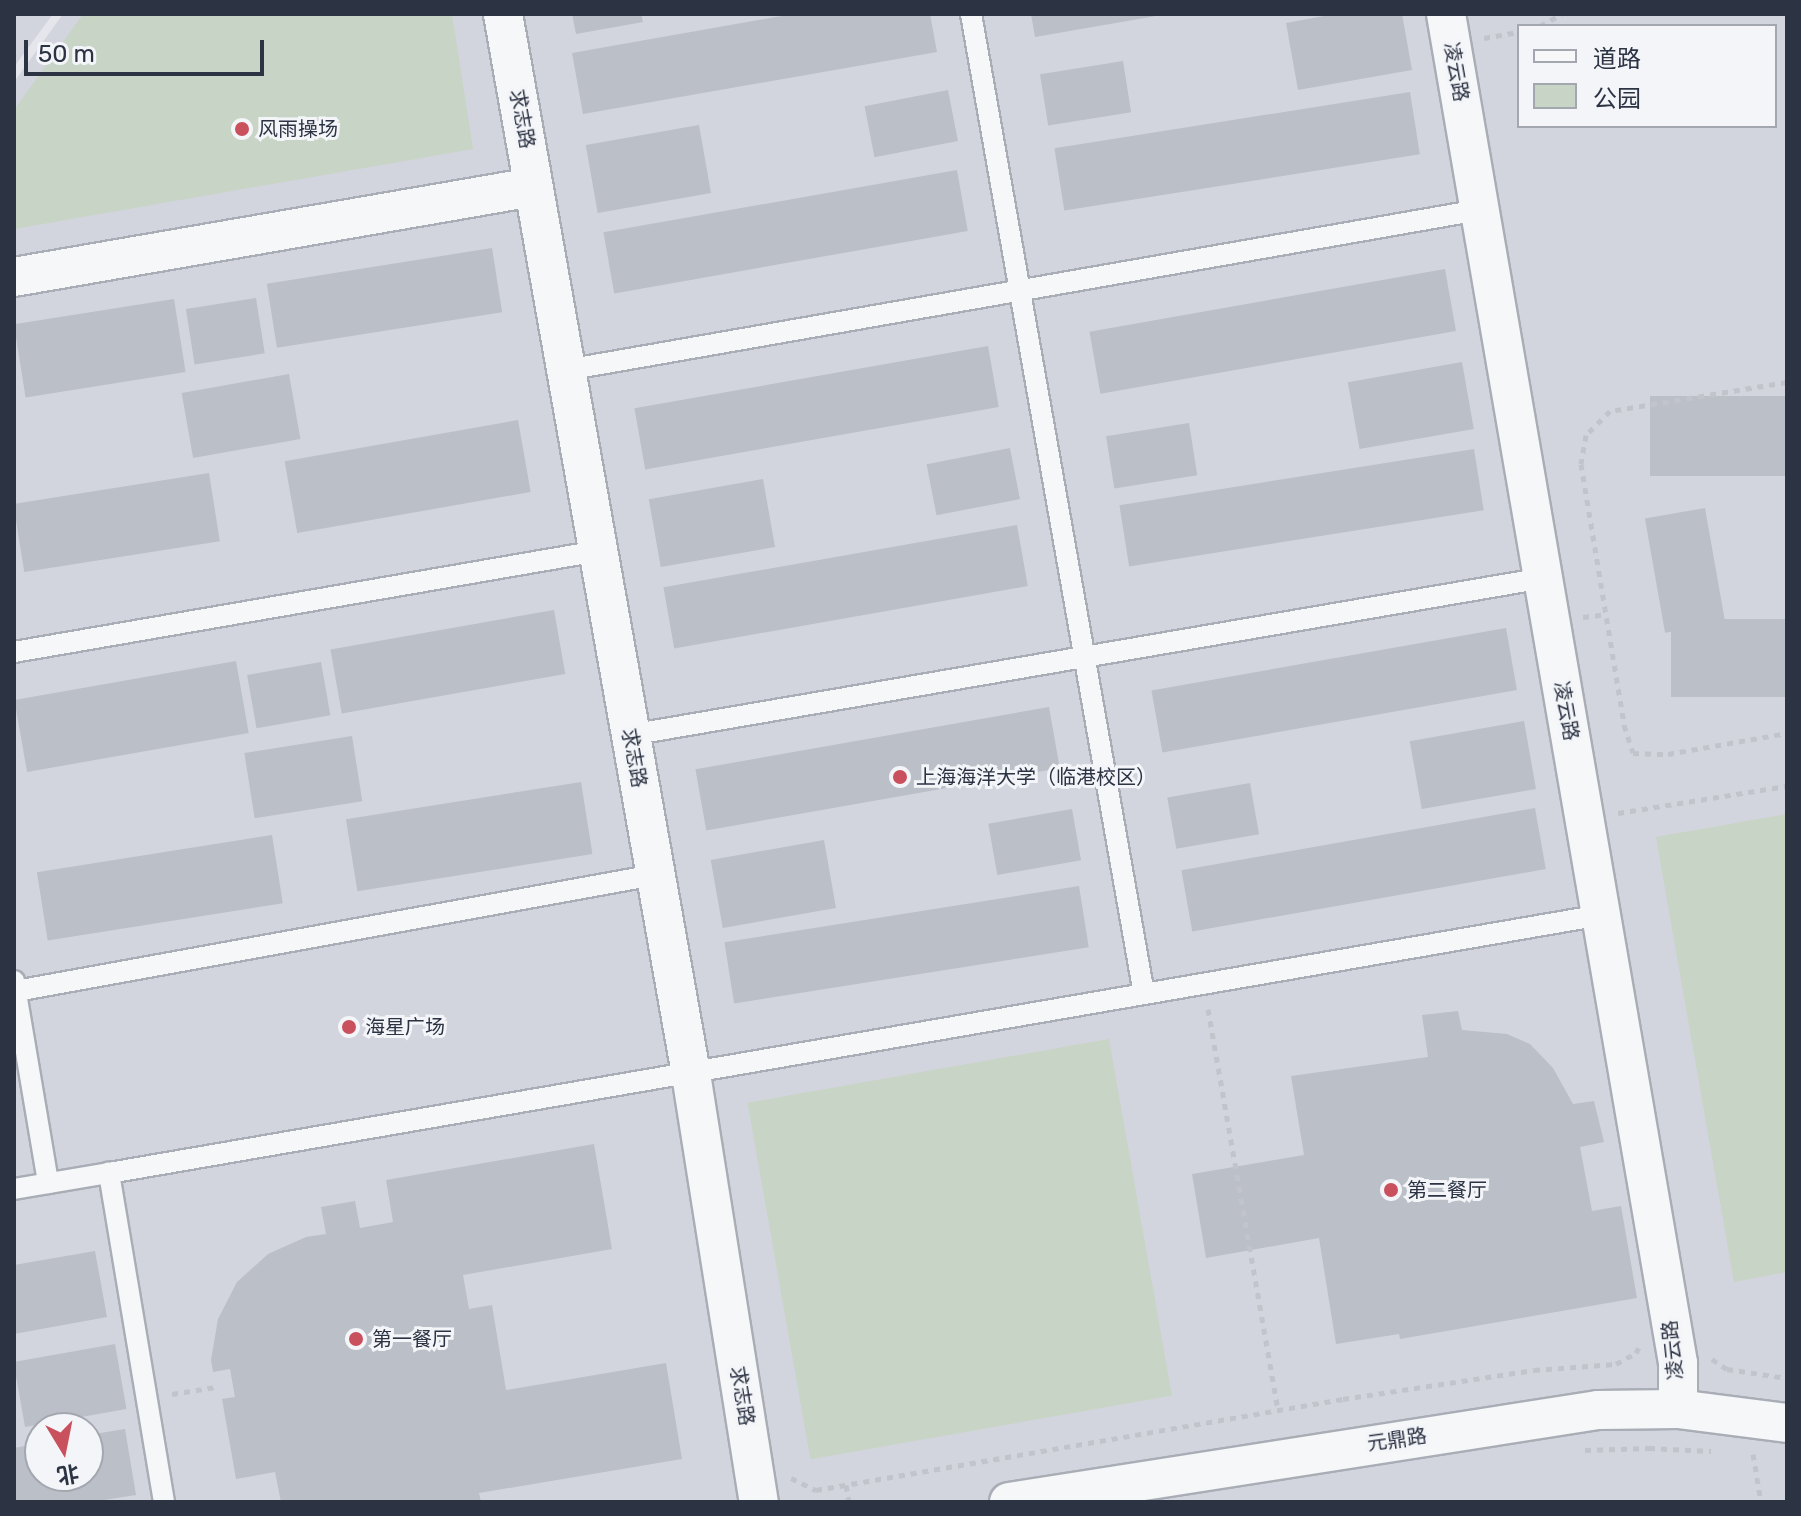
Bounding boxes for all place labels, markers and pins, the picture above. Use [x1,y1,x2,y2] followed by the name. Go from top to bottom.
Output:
[258,117,338,141] place label: 风雨操场
[233,120,251,138] marker: 风雨操场
[916,765,1156,789] place label: 上海海洋大学（临港校区）
[891,768,909,786] marker: 上海海洋大学（临港校区）
[365,1015,445,1039] place label: 海星广场
[340,1018,358,1036] marker: 海星广场
[1407,1178,1487,1202] place label: 第二餐厅
[1382,1181,1400,1199] marker: 第二餐厅
[372,1327,452,1351] place label: 第一餐厅
[347,1330,365,1348] marker: 第一餐厅

